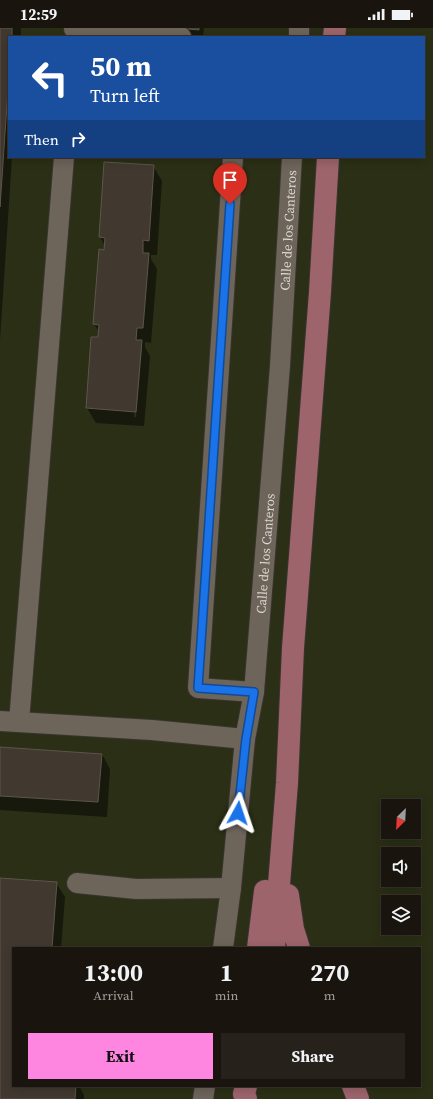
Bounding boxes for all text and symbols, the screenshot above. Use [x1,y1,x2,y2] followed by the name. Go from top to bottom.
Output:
[20,4,57,25] text: 12:59
[90,47,152,85] text: 50 m
[24,52,76,104] icon: left
[90,83,160,108] text: Turn left
[67,128,89,150] icon: right
[24,129,59,150] text: Then
[213,163,247,204] pin
[219,169,241,191] icon: arrive
[276,169,300,291] street label: Calle de los Canteros
[252,492,279,614] street label: Calle de los Canteros
[217,792,259,834] position arrow
[381,799,421,839] north arrow
[381,799,421,935] map controls
[381,847,421,887] button: sound
[381,895,421,935] button: layers
[84,956,143,989] text: 13:00
[220,956,233,989] text: 1
[310,956,349,989] text: 270
[93,987,134,1004] text: Arrival
[215,987,238,1004] text: min
[324,987,336,1004] text: m
[28,1033,213,1079] button: Exit
[221,1033,405,1079] button: Share

